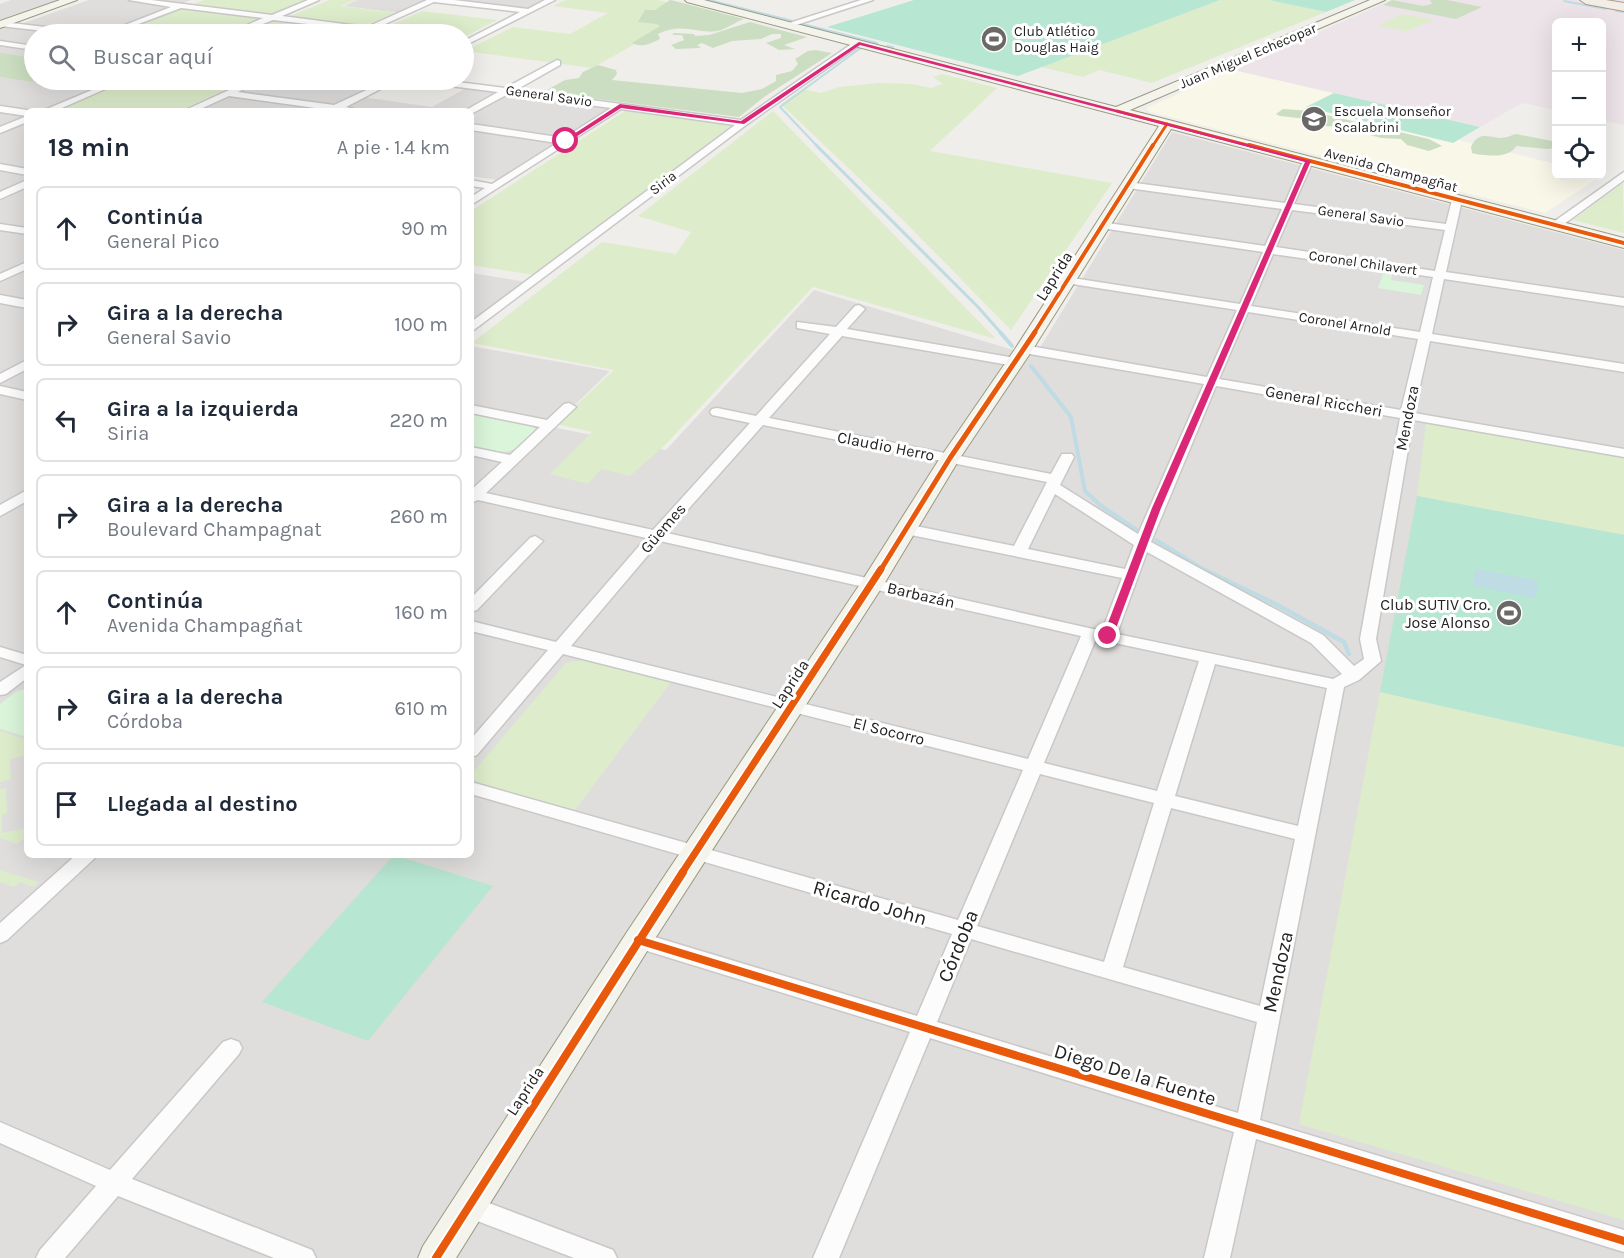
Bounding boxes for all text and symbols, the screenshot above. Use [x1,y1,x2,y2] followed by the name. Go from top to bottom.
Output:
[1552,18,1606,180] map controls
[1552,18,1606,72] button: +
[1177,19,1320,93] street label: Juan Miguel Echecopar
[1014,23,1099,56] place label: Club Atlético Douglas Haig
[24,24,474,90] search box
[979,24,1009,54] sports icon: Club Atlético Douglas Haig
[45,41,78,74] icon: search
[93,44,213,70] text: Buscar aquí
[1552,72,1606,126] button: −
[505,82,593,110] street label: General Savio
[1334,103,1452,136] place label: Escuela Monseñor Scalabrini
[1299,104,1329,134] school or university icon: Escuela Monseñor Scalabrini
[1552,126,1606,180] button: locate
[552,127,578,153] route start
[48,132,130,163] text: 18 min
[337,136,450,159] text: A pie · 1.4 km
[1323,144,1459,196] street label: Avenida Champagñat
[646,167,680,199] street label: Siria
[1317,202,1405,230] street label: General Savio
[107,204,203,230] text: Continúa
[50,212,83,245] icon: ahead
[401,217,448,240] text: 90 m
[107,230,219,253] text: General Pico
[1308,247,1418,279] street label: Coronel Chilavert
[1032,248,1076,304] street label: Laprida
[107,300,283,326] text: Gira a la derecha
[50,308,83,341] icon: right
[1298,308,1392,340] street label: Coronel Arnold
[394,313,448,336] text: 100 m
[107,326,231,349] text: General Savio
[1264,381,1384,421] street label: General Riccheri
[1391,384,1423,452] street label: Mendoza
[107,396,299,422] text: Gira a la izquierda
[50,404,83,437] icon: left
[389,409,448,432] text: 220 m
[107,422,149,445] text: Siria
[836,427,936,465] street label: Claudio Herro
[107,492,283,518] text: Gira a la derecha
[636,499,690,557] street label: Güemes
[50,500,83,533] icon: right
[390,505,448,528] text: 260 m
[107,518,322,541] text: Boulevard Champagnat
[885,578,957,612] street label: Barbazán
[107,588,203,614] text: Continúa
[1380,595,1490,632] place label: Club SUTIV Cro. Jose Alonso
[50,596,83,629] icon: ahead
[1494,598,1524,628] sports icon: Club SUTIV Cro. Jose Alonso
[395,601,448,624] text: 160 m
[107,614,303,637] text: Avenida Champagñat
[1094,622,1120,648] route end
[767,656,813,712] street label: Laprida
[107,684,283,710] text: Gira a la derecha
[50,692,83,725] icon: right
[395,697,448,720] text: 610 m
[107,710,183,733] text: Córdoba
[851,713,927,749] street label: El Socorro
[50,788,83,821] icon: arrive
[107,791,298,817] text: Llegada al destino
[810,876,930,930] street label: Ricardo John
[933,906,983,986] street label: Córdoba
[1258,929,1298,1015] street label: Mendoza
[1051,1039,1219,1111] street label: Diego De la Fuente
[502,1063,548,1119] street label: Laprida

